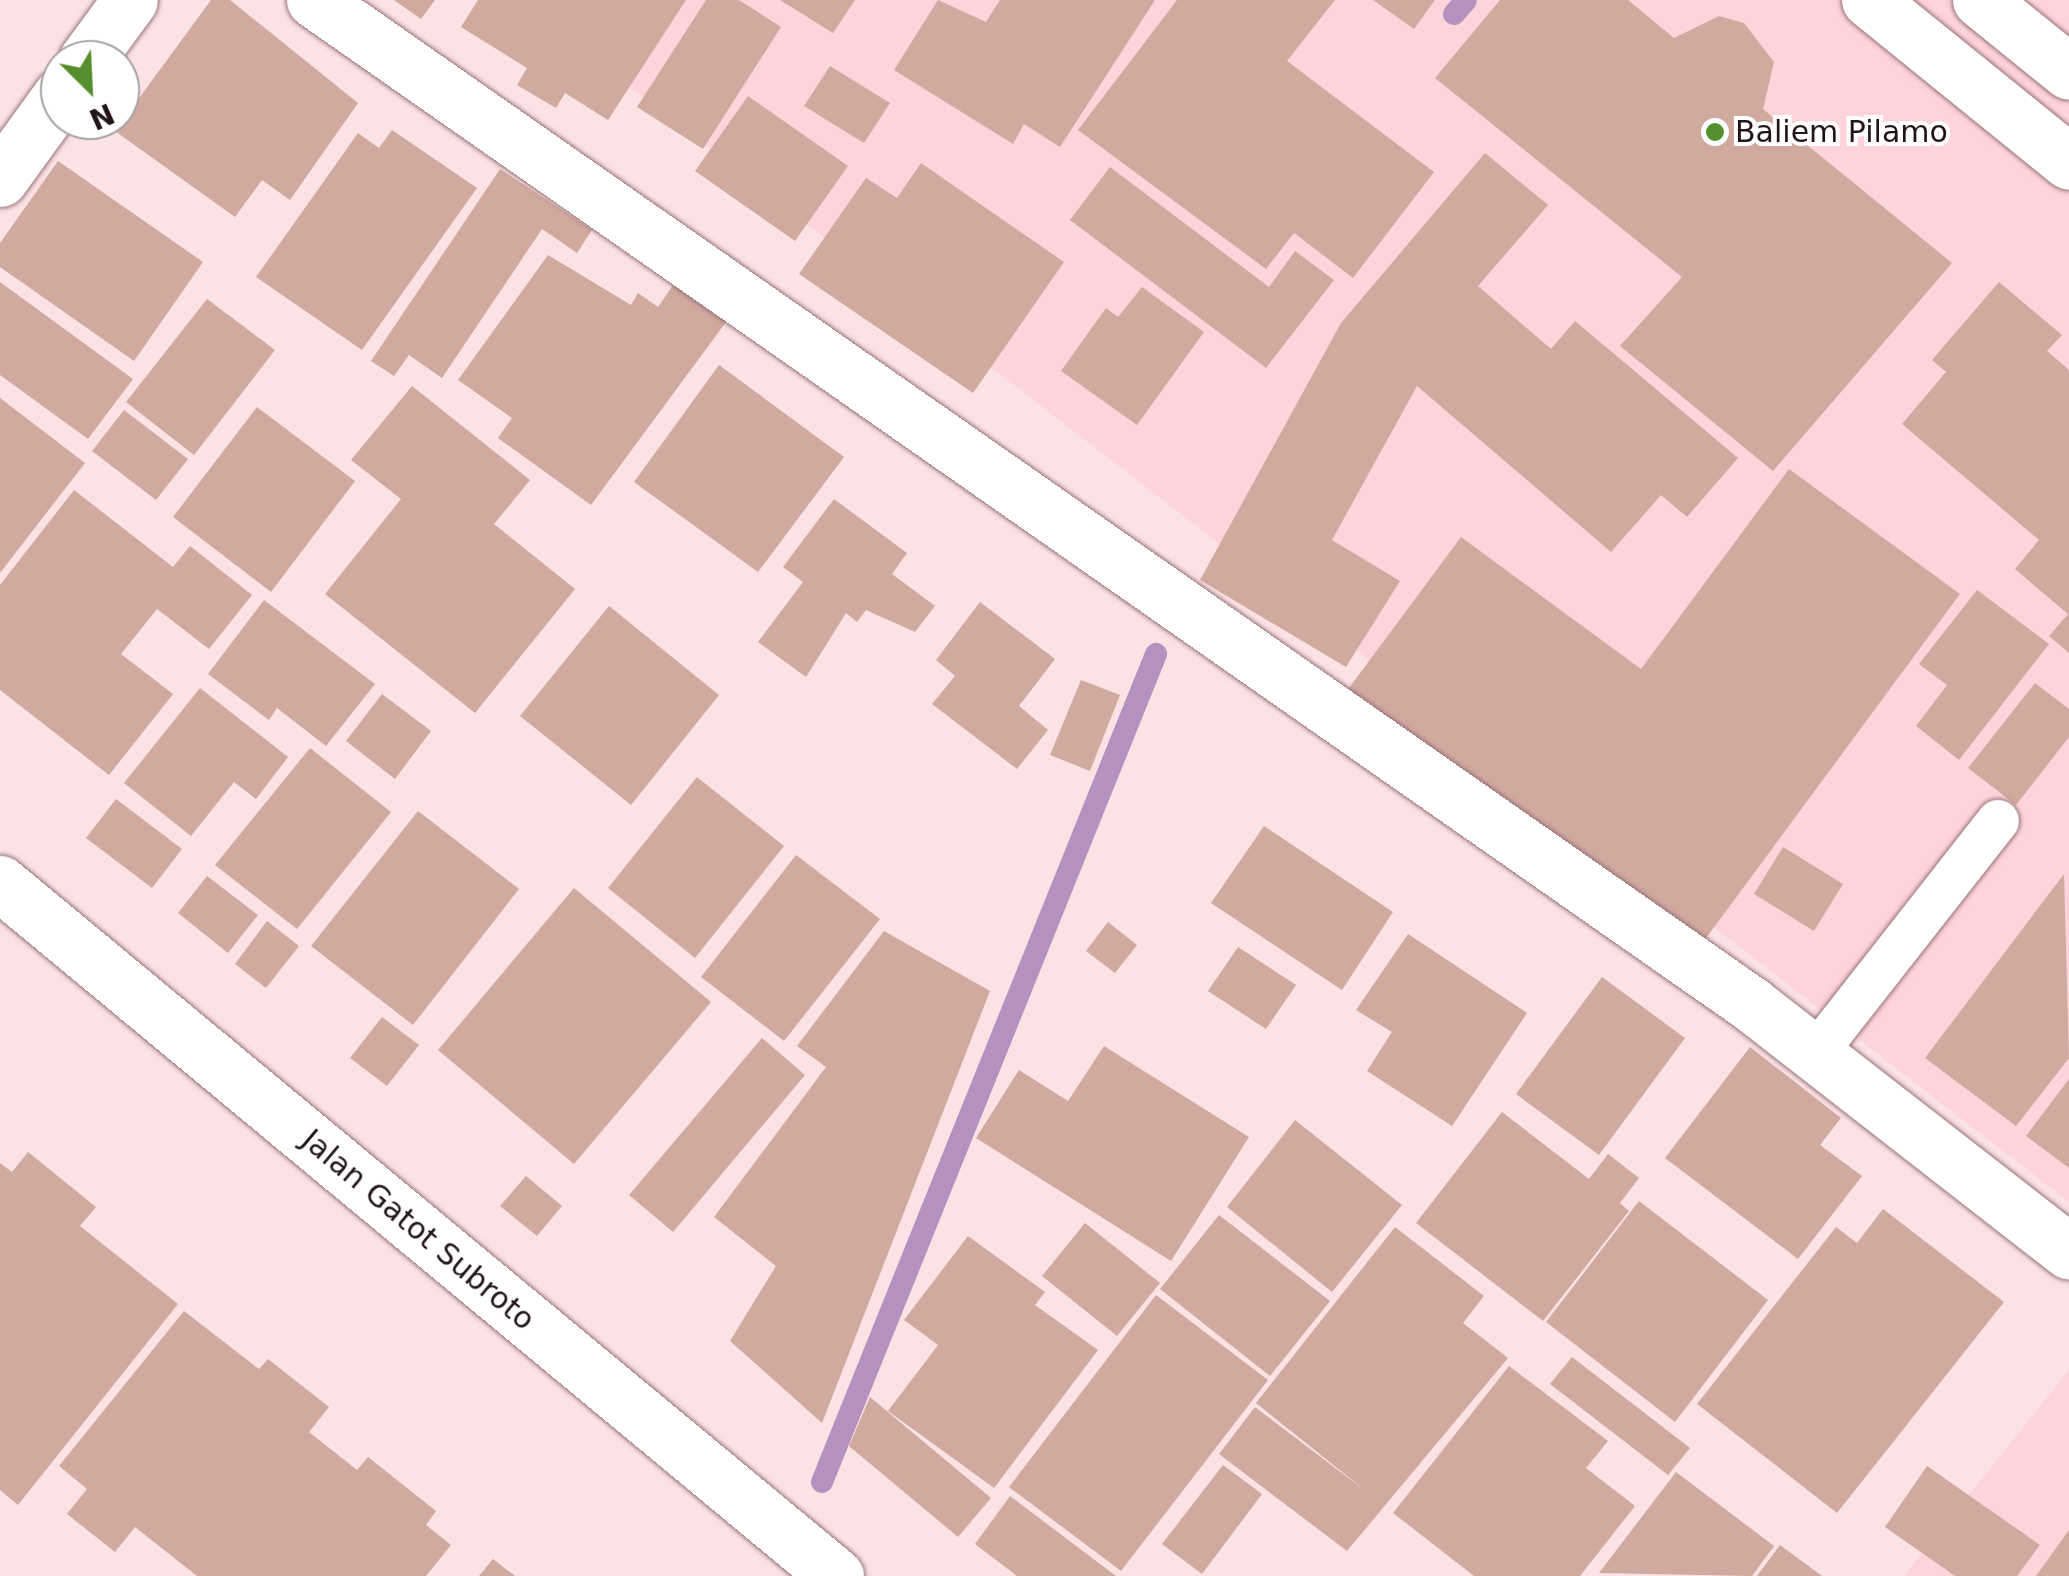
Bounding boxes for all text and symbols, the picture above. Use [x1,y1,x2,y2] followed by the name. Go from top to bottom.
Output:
[40,40,140,140] north arrow
[84,96,119,136] text: N
[1735,114,1948,150] place label: Baliem Pilamo
[1704,121,1726,143] marker: Baliem Pilamo
[294,1122,542,1338] street label: Jalan Gatot Subroto

